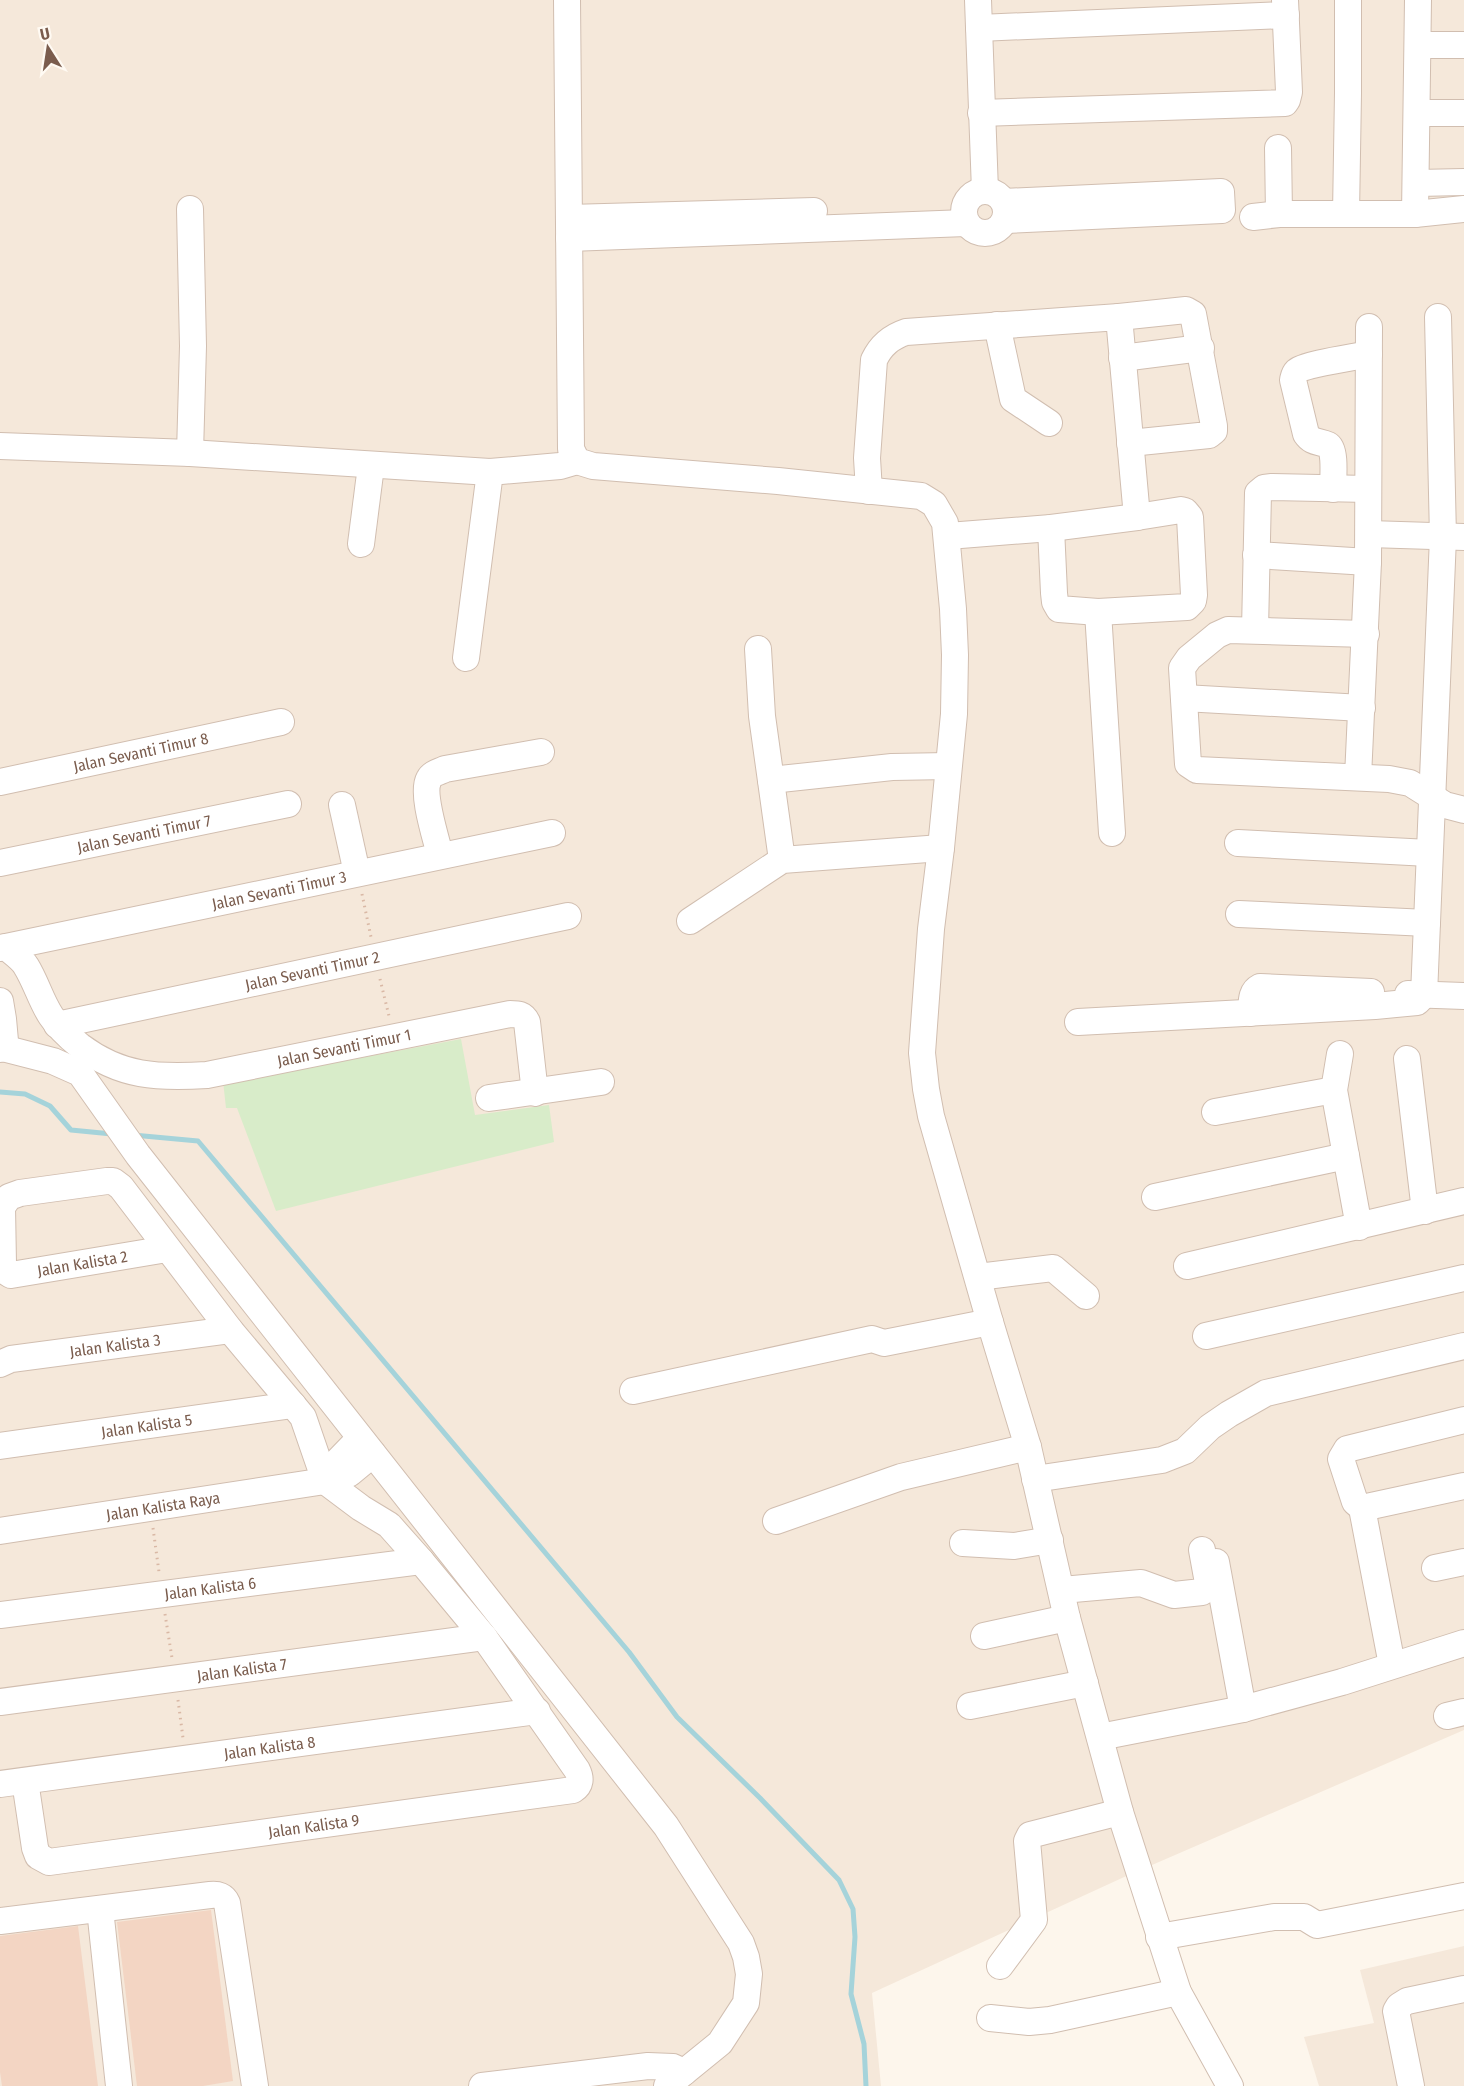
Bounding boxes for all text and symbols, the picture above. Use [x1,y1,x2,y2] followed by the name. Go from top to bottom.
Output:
[18,18,78,78] north arrow
[38,24,52,44] text: U
[72,729,210,776] street label: Jalan Sevanti Timur 8
[75,811,213,857] street label: Jalan Sevanti Timur 7
[210,867,348,914] street label: Jalan Sevanti Timur 3
[243,947,381,995] street label: Jalan Sevanti Timur 2
[276,1025,413,1071] street label: Jalan Sevanti Timur 1
[36,1247,129,1280] street label: Jalan Kalista 2
[69,1330,162,1361] street label: Jalan Kalista 3
[100,1410,193,1442] street label: Jalan Kalista 5
[105,1488,222,1525] street label: Jalan Kalista Raya
[163,1573,257,1604] street label: Jalan Kalista 6
[196,1655,289,1685] street label: Jalan Kalista 7
[223,1732,317,1763] street label: Jalan Kalista 8
[267,1810,361,1842] street label: Jalan Kalista 9

